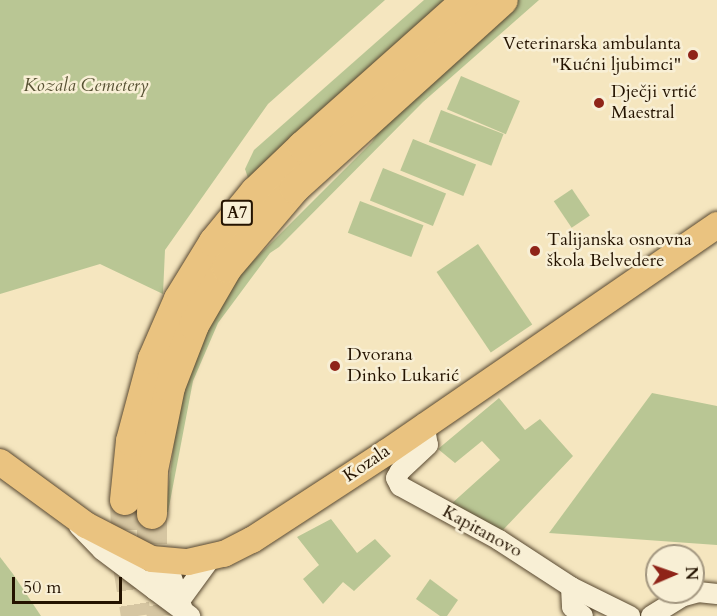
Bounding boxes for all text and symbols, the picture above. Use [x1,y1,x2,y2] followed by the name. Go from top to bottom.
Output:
[503,34,681,76] place label: Veterinarska ambulanta "Kućni ljubimci"
[686,48,700,62] marker: Veterinarska ambulanta "Kućni ljubimci"
[24,75,148,97] park label: Kozala Cemetery
[611,82,697,124] place label: Dječji vrtić Maestral
[592,96,606,110] marker: Dječji vrtić Maestral
[220,200,254,226] road number: A7
[547,230,692,272] place label: Talijanska osnovna škola Belvedere
[528,244,542,258] marker: Talijanska osnovna škola Belvedere
[347,345,459,388] place label: Dvorana Dinko Lukarić
[328,359,342,373] marker: Dvorana Dinko Lukarić
[340,441,394,487] street label: Kozala
[438,501,526,563] street label: Kapitanovo
[645,544,705,604] north arrow
[15,565,124,603] scale bar
[680,566,702,581] text: N
[23,575,62,600] text: 50 m

